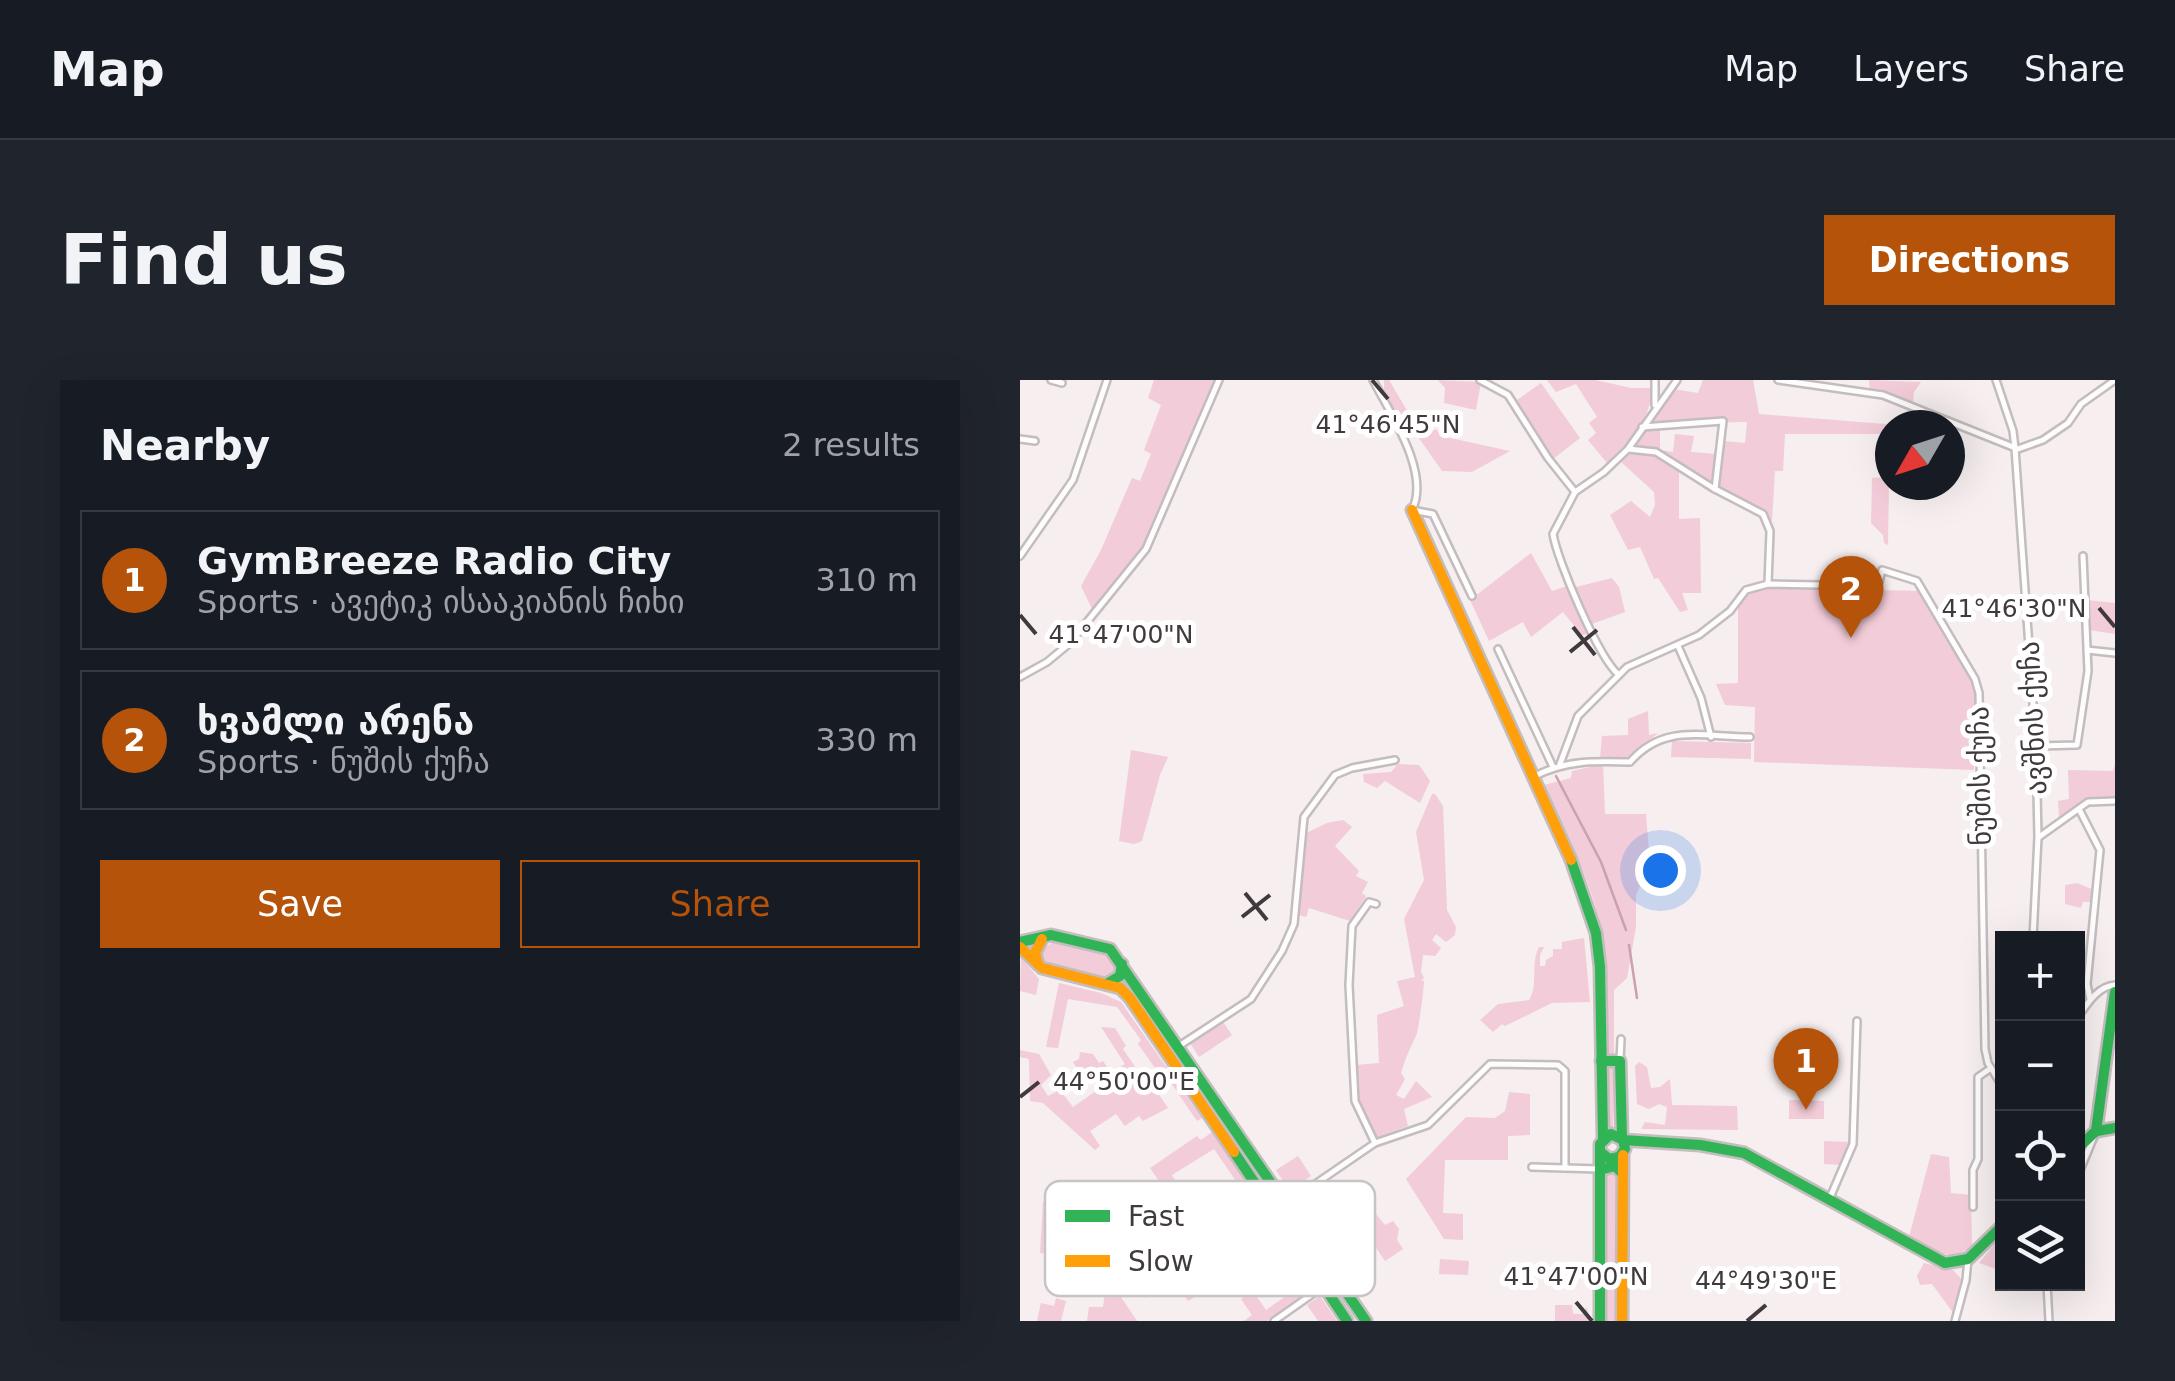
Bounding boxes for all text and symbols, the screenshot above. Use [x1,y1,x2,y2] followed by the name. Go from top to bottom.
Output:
[50,41,165,97] text: Map
[1724,49,1798,89] text: Map
[1853,49,1969,89] text: Layers
[2024,49,2125,89] text: Share
[1824,215,2115,305] button: Directions
[60,219,348,301] text: Find us
[1315,410,1461,439] text: 41°46'45"N
[1875,410,1965,500] north arrow
[100,421,270,470] text: Nearby
[782,426,920,464] text: 2 results
[197,539,671,583] text: GymBreeze Radio City
[1818,556,1884,638] pin: 2
[123,561,146,599] text: 1
[816,561,918,599] text: 310 m
[197,583,685,621] text: Sports · ავეტიკ ისააკიანის ჩიხი
[1941,594,2087,623] text: 41°46'30"N
[1048,620,1194,649] text: 41°47'00"N
[2013,640,2053,796] street label: ავშნის ქუჩა
[197,699,474,743] text: ხვამლი არენა
[1962,706,1998,846] street label: ნუშის ქუჩა
[123,721,146,759] text: 2
[816,721,918,759] text: 330 m
[197,743,490,781] text: Sports · ნუშის ქუჩა
[1635,845,1686,896] your location
[100,860,500,948] button: Save
[520,860,920,948] button: Share
[1995,931,2085,1291] map controls
[1995,931,2085,1021] button: +
[1995,1021,2085,1111] button: −
[1774,1028,1838,1110] pin: 1
[1053,1067,1195,1096] text: 44°50'00"E
[1995,1111,2085,1201] button: locate
[1045,1181,1375,1296] legend
[1128,1200,1184,1233] text: Fast
[1995,1201,2085,1291] button: layers
[1128,1245,1194,1278] text: Slow
[1503,1262,1649,1291] text: 41°47'00"N
[1695,1266,1837,1295] text: 44°49'30"E

